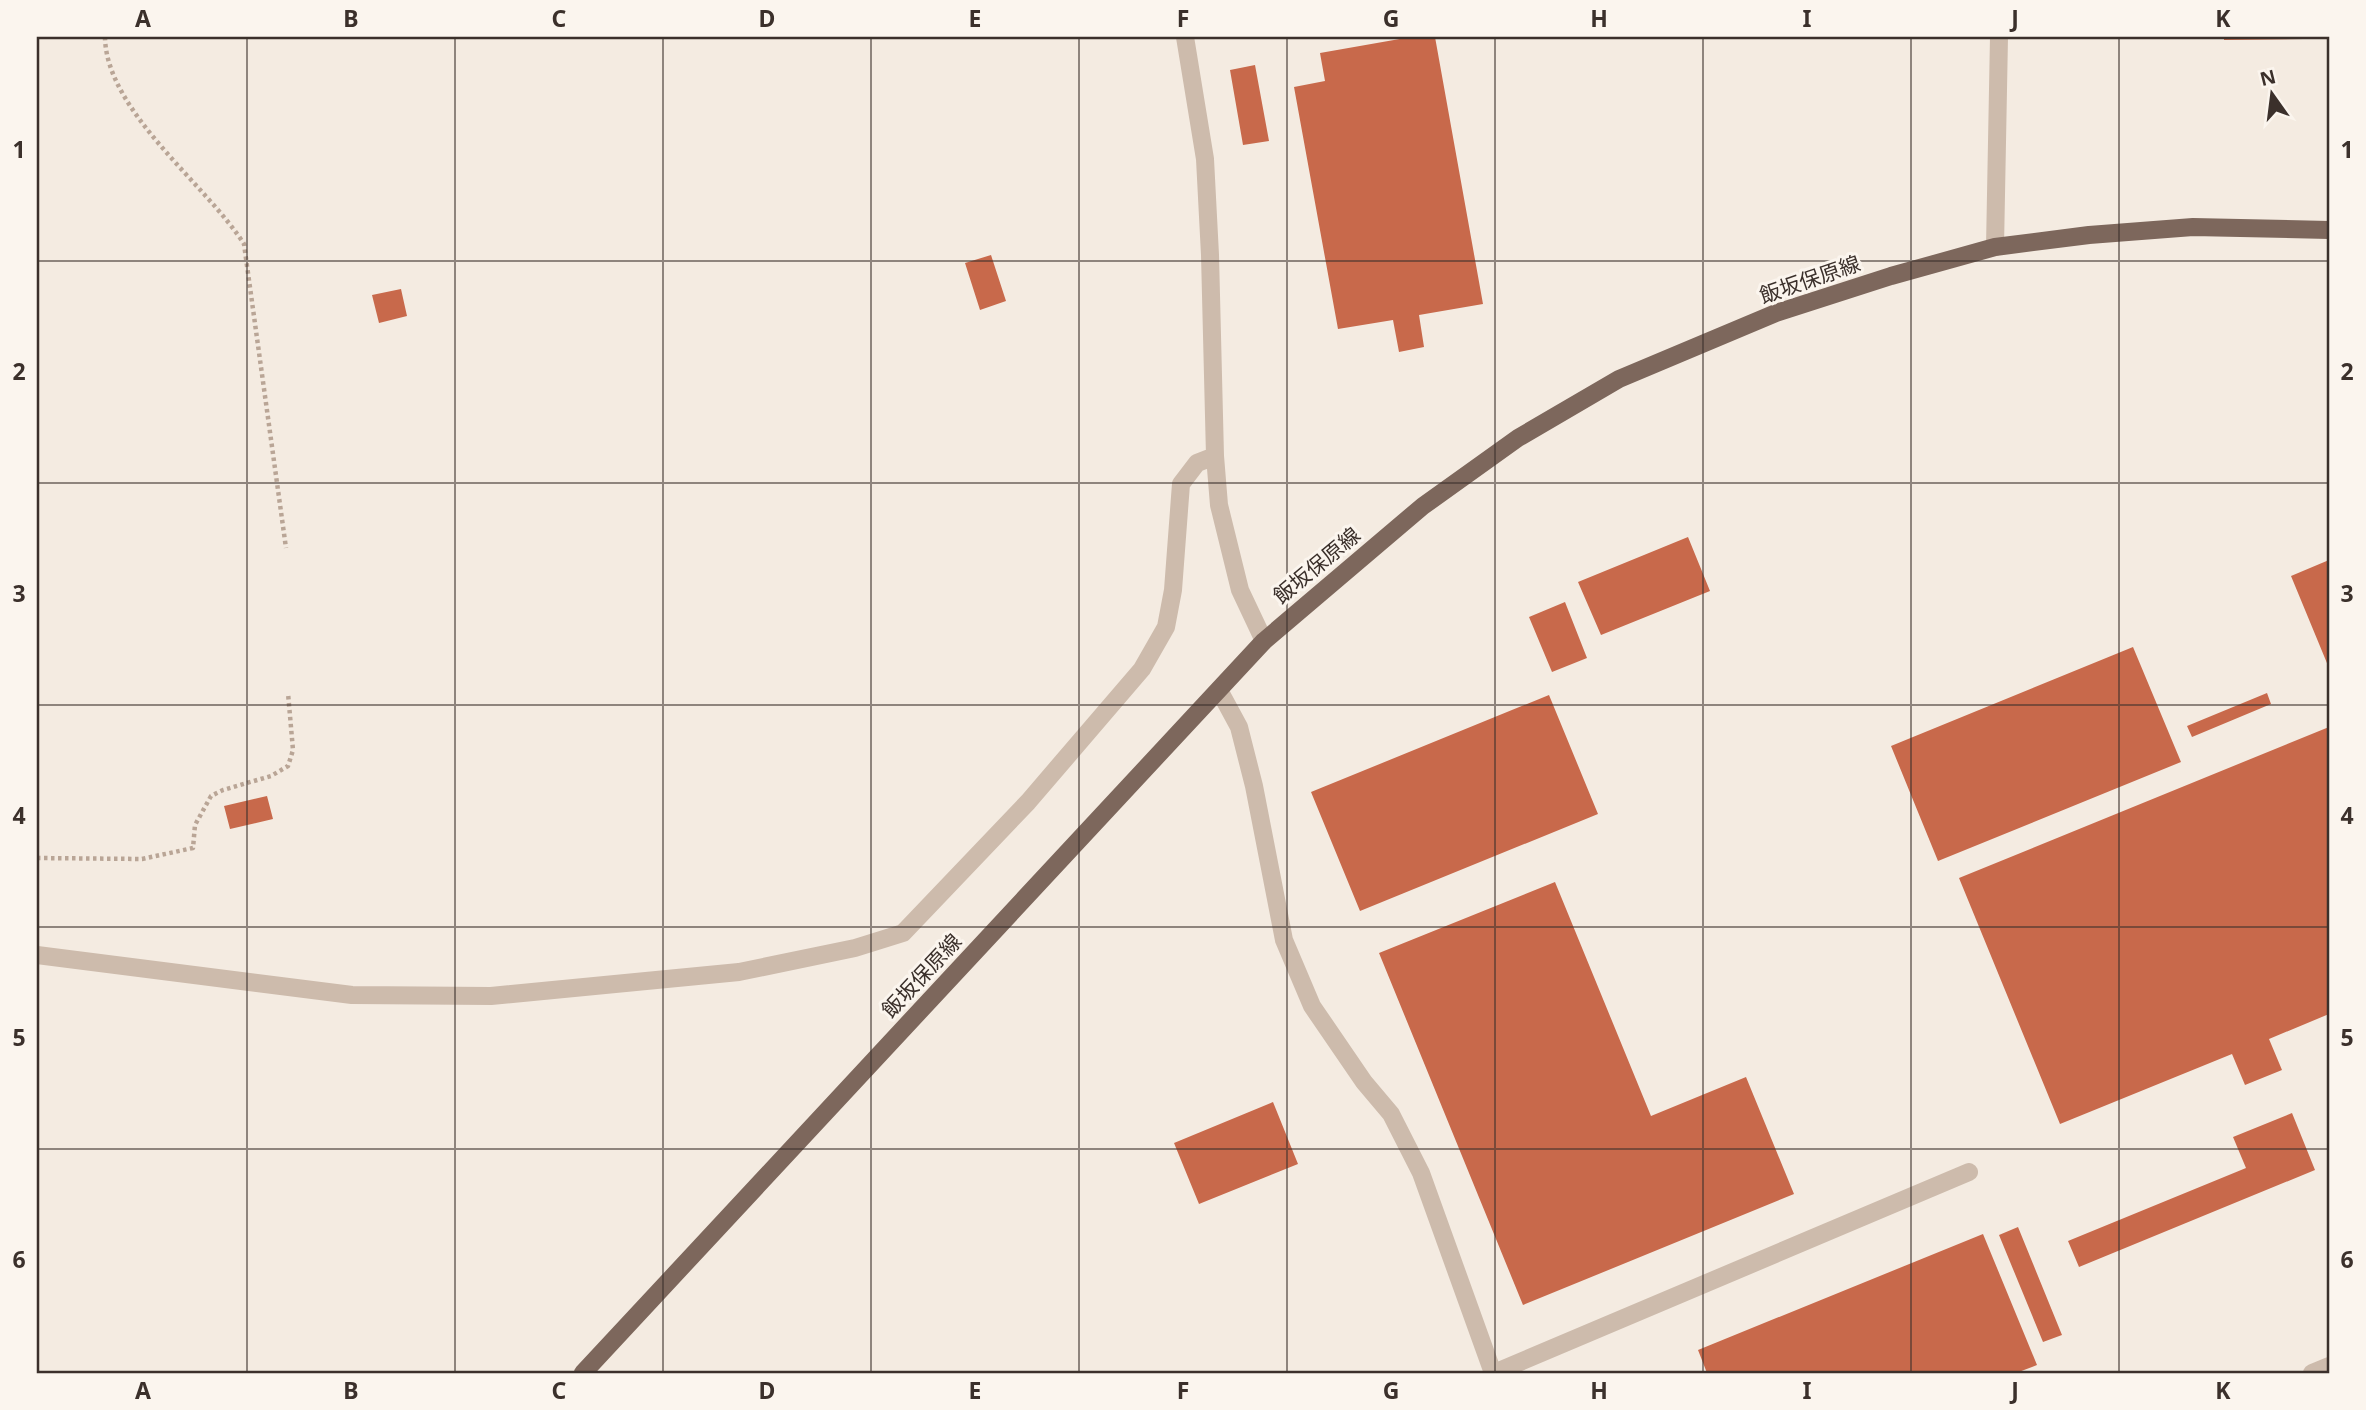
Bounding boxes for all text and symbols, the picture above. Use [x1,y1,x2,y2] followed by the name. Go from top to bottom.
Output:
[135,2,151,34] text: A
[343,2,359,34] text: B
[552,2,567,34] text: C
[759,2,775,34] text: D
[969,2,981,34] text: E
[1177,2,1189,34] text: F
[1383,2,1399,34] text: G
[1590,2,1608,34] text: H
[1803,2,1812,34] text: I
[2009,2,2019,34] text: J
[2215,2,2231,34] text: K
[2236,60,2306,130] north arrow
[2257,63,2279,92] text: N
[12,133,26,165] text: 1
[2340,133,2354,165] text: 1
[1755,249,1864,309] street label: 飯坂保原線
[12,355,26,387] text: 2
[2340,355,2354,387] text: 2
[1267,521,1366,610] street label: 飯坂保原線
[12,577,26,609] text: 3
[2340,577,2354,609] text: 3
[12,799,26,831] text: 4
[2340,799,2354,831] text: 4
[875,927,967,1023] street label: 飯坂保原線
[12,1021,26,1053] text: 5
[2340,1021,2354,1053] text: 5
[12,1243,26,1275] text: 6
[2340,1243,2354,1275] text: 6
[135,1374,151,1406] text: A
[343,1374,359,1406] text: B
[552,1374,567,1406] text: C
[759,1374,775,1406] text: D
[969,1374,981,1406] text: E
[1177,1374,1189,1406] text: F
[1383,1374,1399,1406] text: G
[1590,1374,1608,1406] text: H
[1803,1374,1812,1406] text: I
[2009,1374,2019,1406] text: J
[2215,1374,2231,1406] text: K

